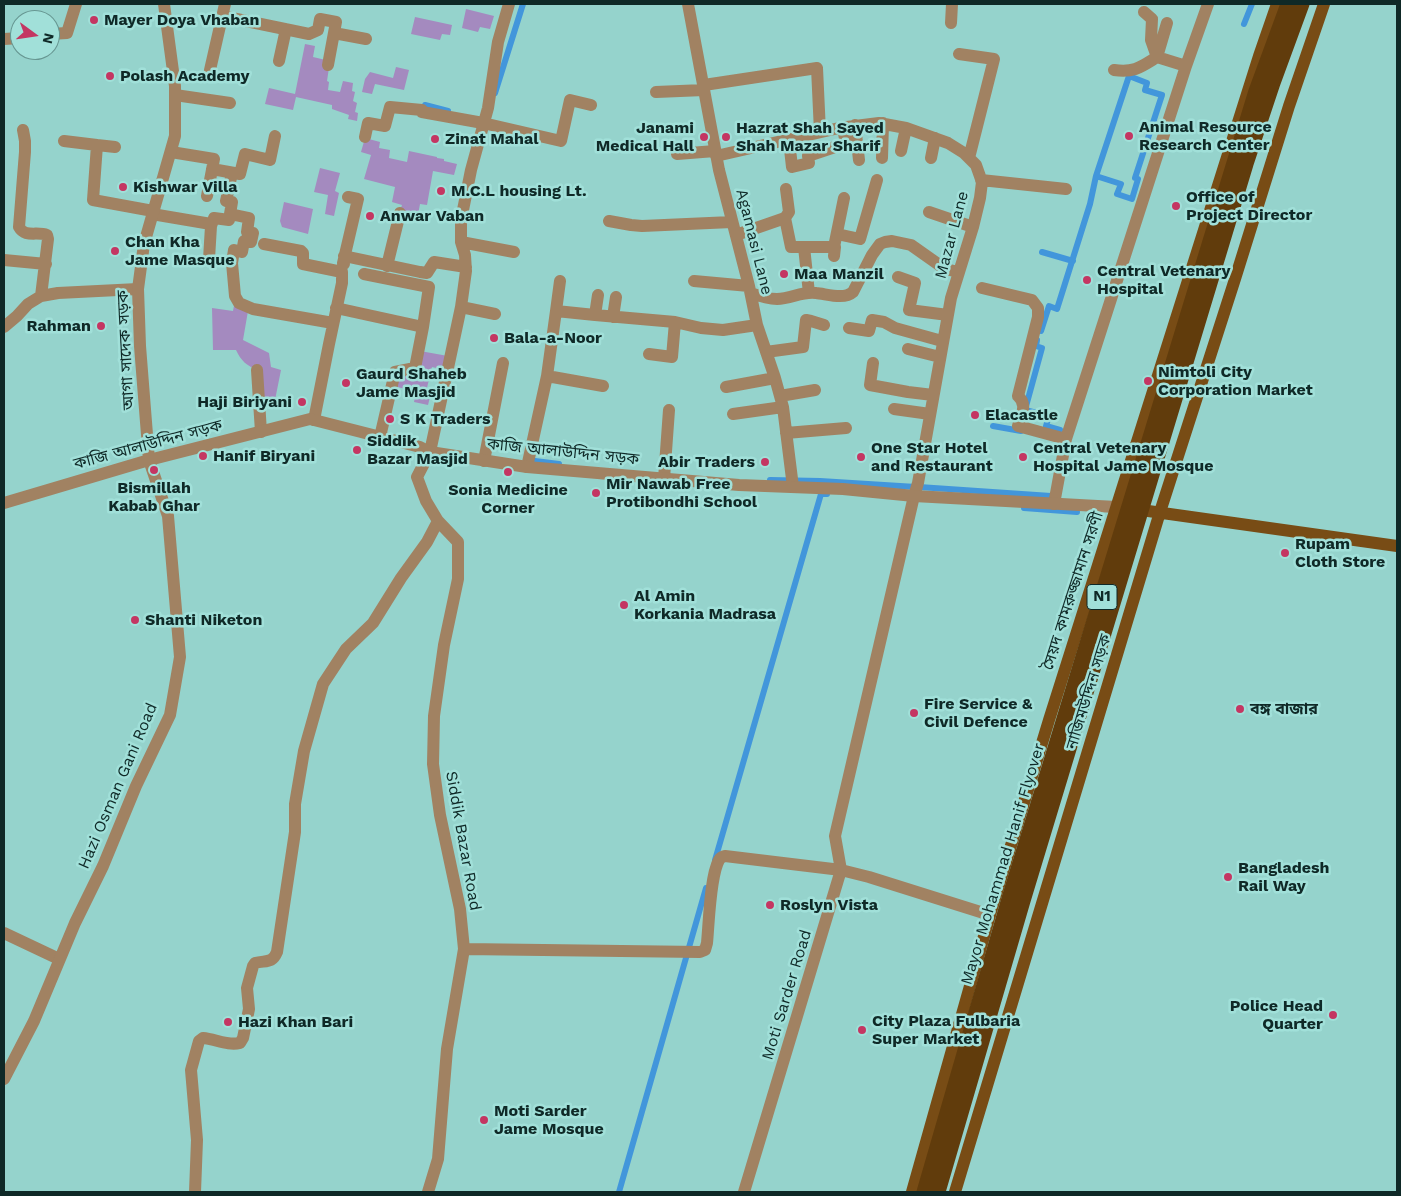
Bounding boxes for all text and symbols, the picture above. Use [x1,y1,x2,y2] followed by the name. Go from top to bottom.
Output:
[10,10,60,60] north arrow
[104,10,259,30] place label: Mayer Doya Vhaban
[88,14,100,26] marker: Mayer Doya Vhaban
[40,31,58,45] text: N
[120,66,250,86] place label: Polash Academy
[104,70,116,82] marker: Polash Academy
[1139,117,1272,155] place label: Animal Resource Research Center
[596,118,694,156] place label: Janami Medical Hall
[736,118,884,156] place label: Hazrat Shah Sayed Shah Mazar Sharif
[445,129,538,149] place label: Zinat Mahal
[1123,130,1135,142] marker: Animal Resource Research Center
[698,131,710,143] marker: Janami Medical Hall
[720,131,732,143] marker: Hazrat Shah Sayed Shah Mazar Sharif
[429,133,441,145] marker: Zinat Mahal
[133,177,238,197] place label: Kishwar Villa
[117,181,129,193] marker: Kishwar Villa
[451,181,587,201] place label: M.C.L housing Lt.
[435,185,447,197] marker: M.C.L housing Lt.
[732,187,776,297] street label: Agamasi Lane
[1186,187,1312,225] place label: Office of Project Director
[931,189,973,281] street label: Mazar Lane
[1170,200,1182,212] marker: Office of Project Director
[380,206,484,226] place label: Anwar Vaban
[364,210,376,222] marker: Anwar Vaban
[125,232,234,270] place label: Chan Kha Jame Masque
[109,245,121,257] marker: Chan Kha Jame Masque
[1097,261,1230,299] place label: Central Vetenary Hospital
[794,264,884,284] place label: Maa Manzil
[778,268,790,280] marker: Maa Manzil
[1081,274,1093,286] marker: Central Vetenary Hospital
[113,290,139,410] street label: আগা সাদেক সড়ক
[27,316,91,336] place label: Rahman
[95,320,107,332] marker: Rahman
[504,328,602,348] place label: Bala-a-Noor
[488,332,500,344] marker: Bala-a-Noor
[1158,362,1313,400] place label: Nimtoli City Corporation Market
[356,364,467,402] place label: Gaurd Shaheb Jame Masjid
[1142,375,1154,387] marker: Nimtoli City Corporation Market
[340,377,352,389] marker: Gaurd Shaheb Jame Masjid
[197,392,292,412] place label: Haji Biriyani
[296,396,308,408] marker: Haji Biriyani
[985,405,1058,425] place label: Elacastle
[400,409,491,429] place label: S K Traders
[969,409,981,421] marker: Elacastle
[384,413,396,425] marker: S K Traders
[72,416,224,474] street label: কাজি আলাউদ্দিন সড়ক
[367,431,468,469] place label: Siddik Bazar Masjid
[486,434,640,470] street label: কাজি আলাউদ্দিন সড়ক
[871,438,993,476] place label: One Star Hotel and Restaurant
[1033,438,1214,476] place label: Central Vetenary Hospital Jame Mosque
[351,444,363,456] marker: Siddik Bazar Masjid
[213,446,315,466] place label: Hanif Biryani
[197,450,209,462] marker: Hanif Biryani
[855,451,867,463] marker: One Star Hotel and Restaurant
[1017,451,1029,463] marker: Central Vetenary Hospital Jame Mosque
[658,452,755,472] place label: Abir Traders
[759,456,771,468] marker: Abir Traders
[148,464,160,476] marker: Bismillah Kabab Ghar
[502,466,514,478] marker: Sonia Medicine Corner
[606,474,757,512] place label: Mir Nawab Free Protibondhi School
[108,478,200,516] place label: Bismillah Kabab Ghar
[448,480,568,518] place label: Sonia Medicine Corner
[590,487,602,499] marker: Mir Nawab Free Protibondhi School
[1038,509,1108,673] street label: সৈয়দ কামরুজ্জামান সরণী
[1295,534,1385,572] place label: Rupam Cloth Store
[1279,547,1291,559] marker: Rupam Cloth Store
[1087,584,1117,610] road number: N1
[634,586,776,624] place label: Al Amin Korkania Madrasa
[618,599,630,611] marker: Al Amin Korkania Madrasa
[145,610,262,630] place label: Shanti Niketon
[129,614,141,626] marker: Shanti Niketon
[1062,632,1116,752] street label: নাজিমউদ্দিন সড়ক
[924,694,1032,732] place label: Fire Service & Civil Defence
[1250,699,1318,719] place label: বঙ্গ বাজার
[74,700,162,872] street label: Hazi Osman Gani Road
[1234,703,1246,715] marker: বঙ্গ বাজার
[908,707,920,719] marker: Fire Service & Civil Defence
[957,741,1049,987] street label: Mayor Mohammad Hanif Flyover
[441,770,485,912] street label: Siddik Bazar Road
[1238,858,1329,896] place label: Bangladesh Rail Way
[1222,871,1234,883] marker: Bangladesh Rail Way
[780,895,878,915] place label: Roslyn Vista
[764,899,776,911] marker: Roslyn Vista
[758,928,816,1062] street label: Moti Sarder Road
[1230,996,1323,1034] place label: Police Head Quarter
[1327,1009,1339,1021] marker: Police Head Quarter
[872,1011,1020,1049] place label: City Plaza Fulbaria Super Market
[238,1012,353,1032] place label: Hazi Khan Bari
[222,1016,234,1028] marker: Hazi Khan Bari
[856,1024,868,1036] marker: City Plaza Fulbaria Super Market
[494,1101,604,1139] place label: Moti Sarder Jame Mosque
[478,1114,490,1126] marker: Moti Sarder Jame Mosque

